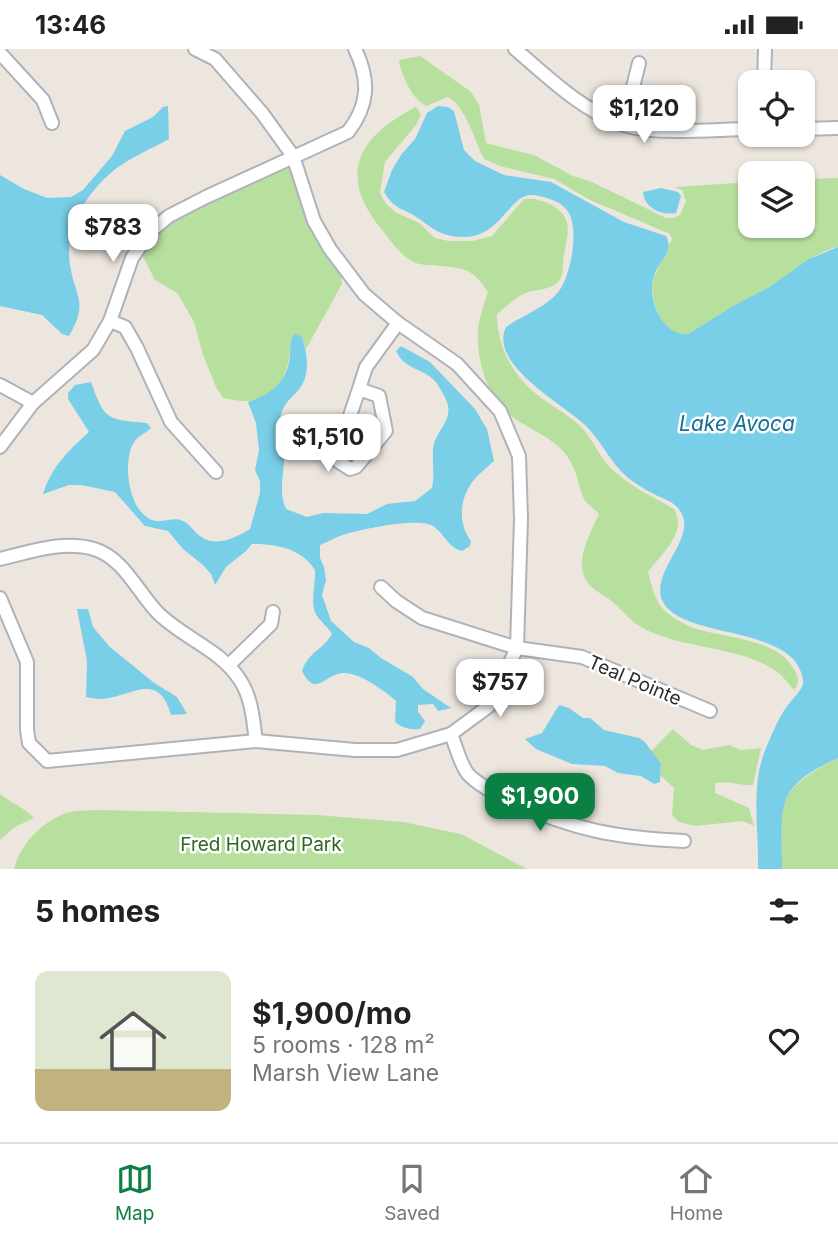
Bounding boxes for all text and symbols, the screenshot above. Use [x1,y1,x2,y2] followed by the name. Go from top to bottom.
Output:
[35,9,106,40] text: 13:46
[738,70,815,238] map controls
[738,70,815,147] button: locate
[587,85,701,145] pin: $1,120
[609,94,679,122] text: $1,120
[738,161,815,238] button: layers
[72,205,154,264] pin: $783
[84,213,142,241] text: $783
[679,411,795,436] water label: Lake Avoca
[271,415,385,474] pin: $1,510
[292,423,364,451] text: $1,510
[585,651,685,710] street label: Teal Pointe
[459,659,541,719] pin: $757
[472,668,528,696] text: $757
[483,773,597,833] pin: $1,900
[501,782,579,810] text: $1,900
[180,833,342,856] park label: Fred Howard Park
[765,892,803,930] icon: filters
[35,893,160,929] text: 5 homes
[252,995,412,1031] text: $1,900/mo
[91,999,175,1083] icon: home
[765,1022,803,1060] icon: heart
[252,1031,435,1059] text: 5 rooms · 128 m²
[252,1059,439,1087] text: Marsh View Lane
[115,1160,154,1225] tab: Map
[384,1160,440,1225] tab: Saved
[670,1160,723,1225] tab: Home

